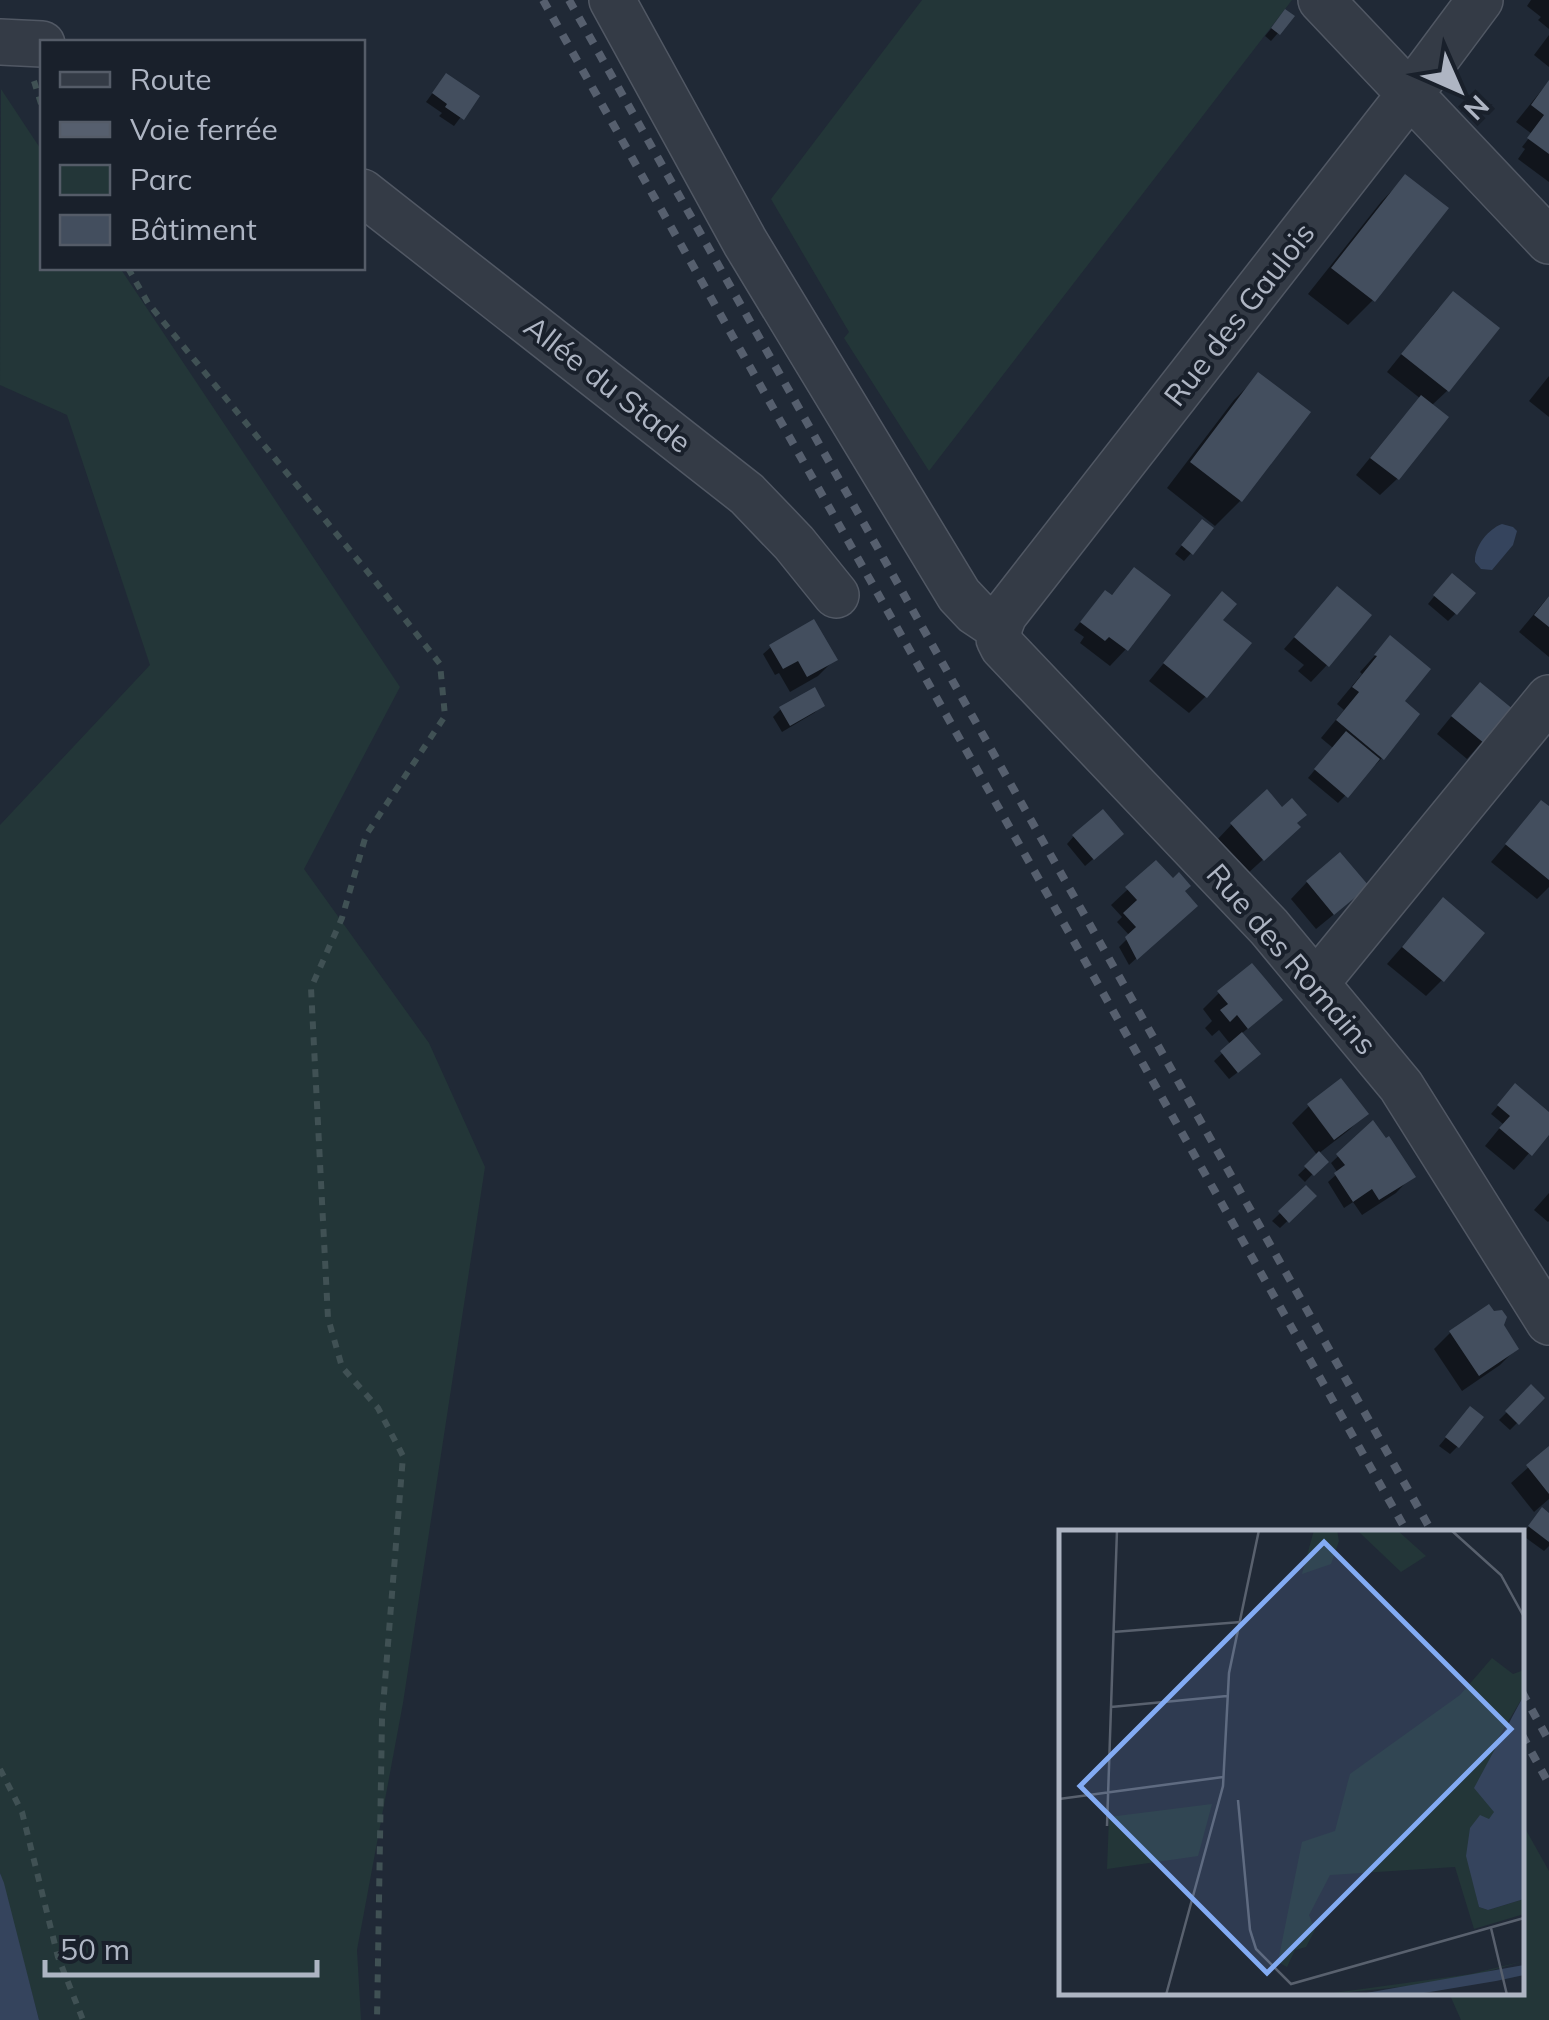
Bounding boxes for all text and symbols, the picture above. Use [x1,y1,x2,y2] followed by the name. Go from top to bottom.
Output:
[40,40,365,270] legend
[1409,40,1509,140] north arrow
[130,60,212,98] text: Route
[1457,88,1497,128] text: N
[130,110,278,148] text: Voie ferrée
[130,160,192,198] text: Parc
[130,210,257,248] text: Bâtiment
[1155,215,1323,413] street label: Rue des Gaulois
[517,307,699,461] street label: Allée du Stade
[1199,856,1385,1062] street label: Rue des Romains
[1059,1530,1524,1995] inset map
[45,1915,318,1977] scale bar
[60,1930,130,1968] text: 50 m

